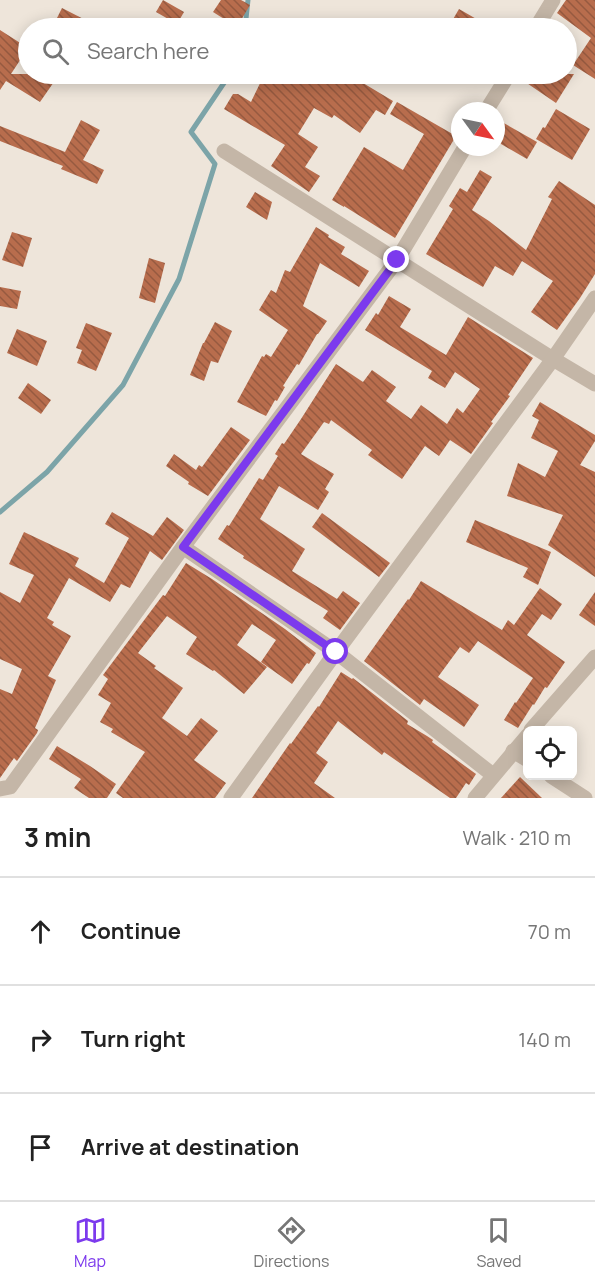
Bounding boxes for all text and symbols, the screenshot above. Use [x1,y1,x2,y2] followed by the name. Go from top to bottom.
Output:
[18,18,577,84] search box
[39,35,72,68] icon: search
[87,36,209,66] text: Search here
[451,102,505,156] north arrow
[383,246,409,272] route end
[322,638,348,664] route start
[523,726,577,780] map controls
[523,726,577,780] button: locate
[24,819,91,855] text: 3 min
[463,824,571,851] text: Walk · 210 m
[24,915,57,948] icon: ahead
[81,916,181,946] text: Continue
[528,918,571,945] text: 70 m
[24,1023,57,1056] icon: right
[81,1024,186,1054] text: Turn right
[518,1026,571,1053] text: 140 m
[24,1131,57,1164] icon: arrive
[81,1132,299,1162] text: Arrive at destination
[74,1214,107,1272] tab: Map
[254,1214,329,1272] tab: Directions
[476,1214,521,1272] tab: Saved

